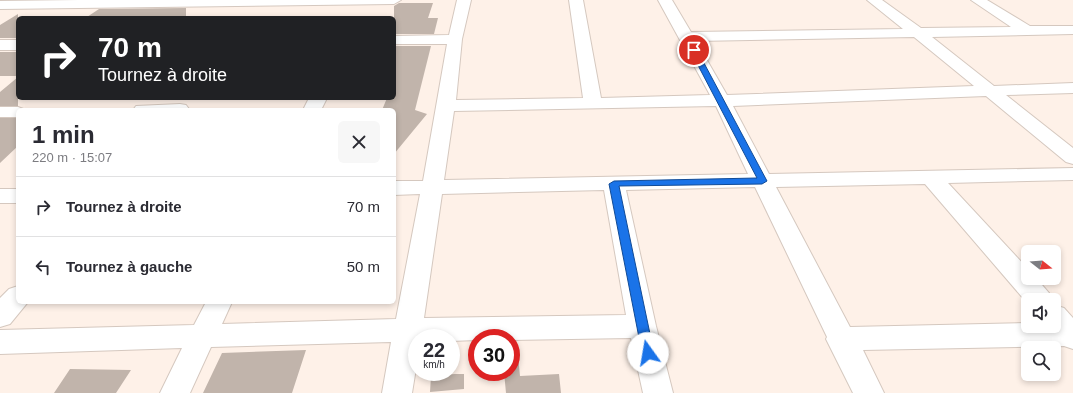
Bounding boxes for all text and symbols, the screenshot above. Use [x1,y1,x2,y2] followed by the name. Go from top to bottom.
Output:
[32,32,84,84] icon: right
[98,32,162,63] text: 70 m
[677,33,711,67] pin
[683,39,705,61] icon: arrive
[98,65,227,85] text: Tournez à droite
[32,121,95,148] text: 1 min
[338,121,380,163] button: close
[32,150,112,165] text: 220 m · 15:07
[32,196,54,218] icon: right
[66,198,182,215] text: Tournez à droite
[347,198,380,215] text: 70 m
[1021,245,1061,285] north arrow
[1021,245,1061,381] map controls
[32,256,54,278] icon: left
[66,258,192,275] text: Tournez à gauche
[347,258,380,275] text: 50 m
[1021,293,1061,333] button: sound
[468,329,520,381] speed limit sign: 30
[627,332,669,374] position arrow
[423,339,445,361] text: 22
[1021,341,1061,381] button: search
[423,359,445,370] text: km/h

